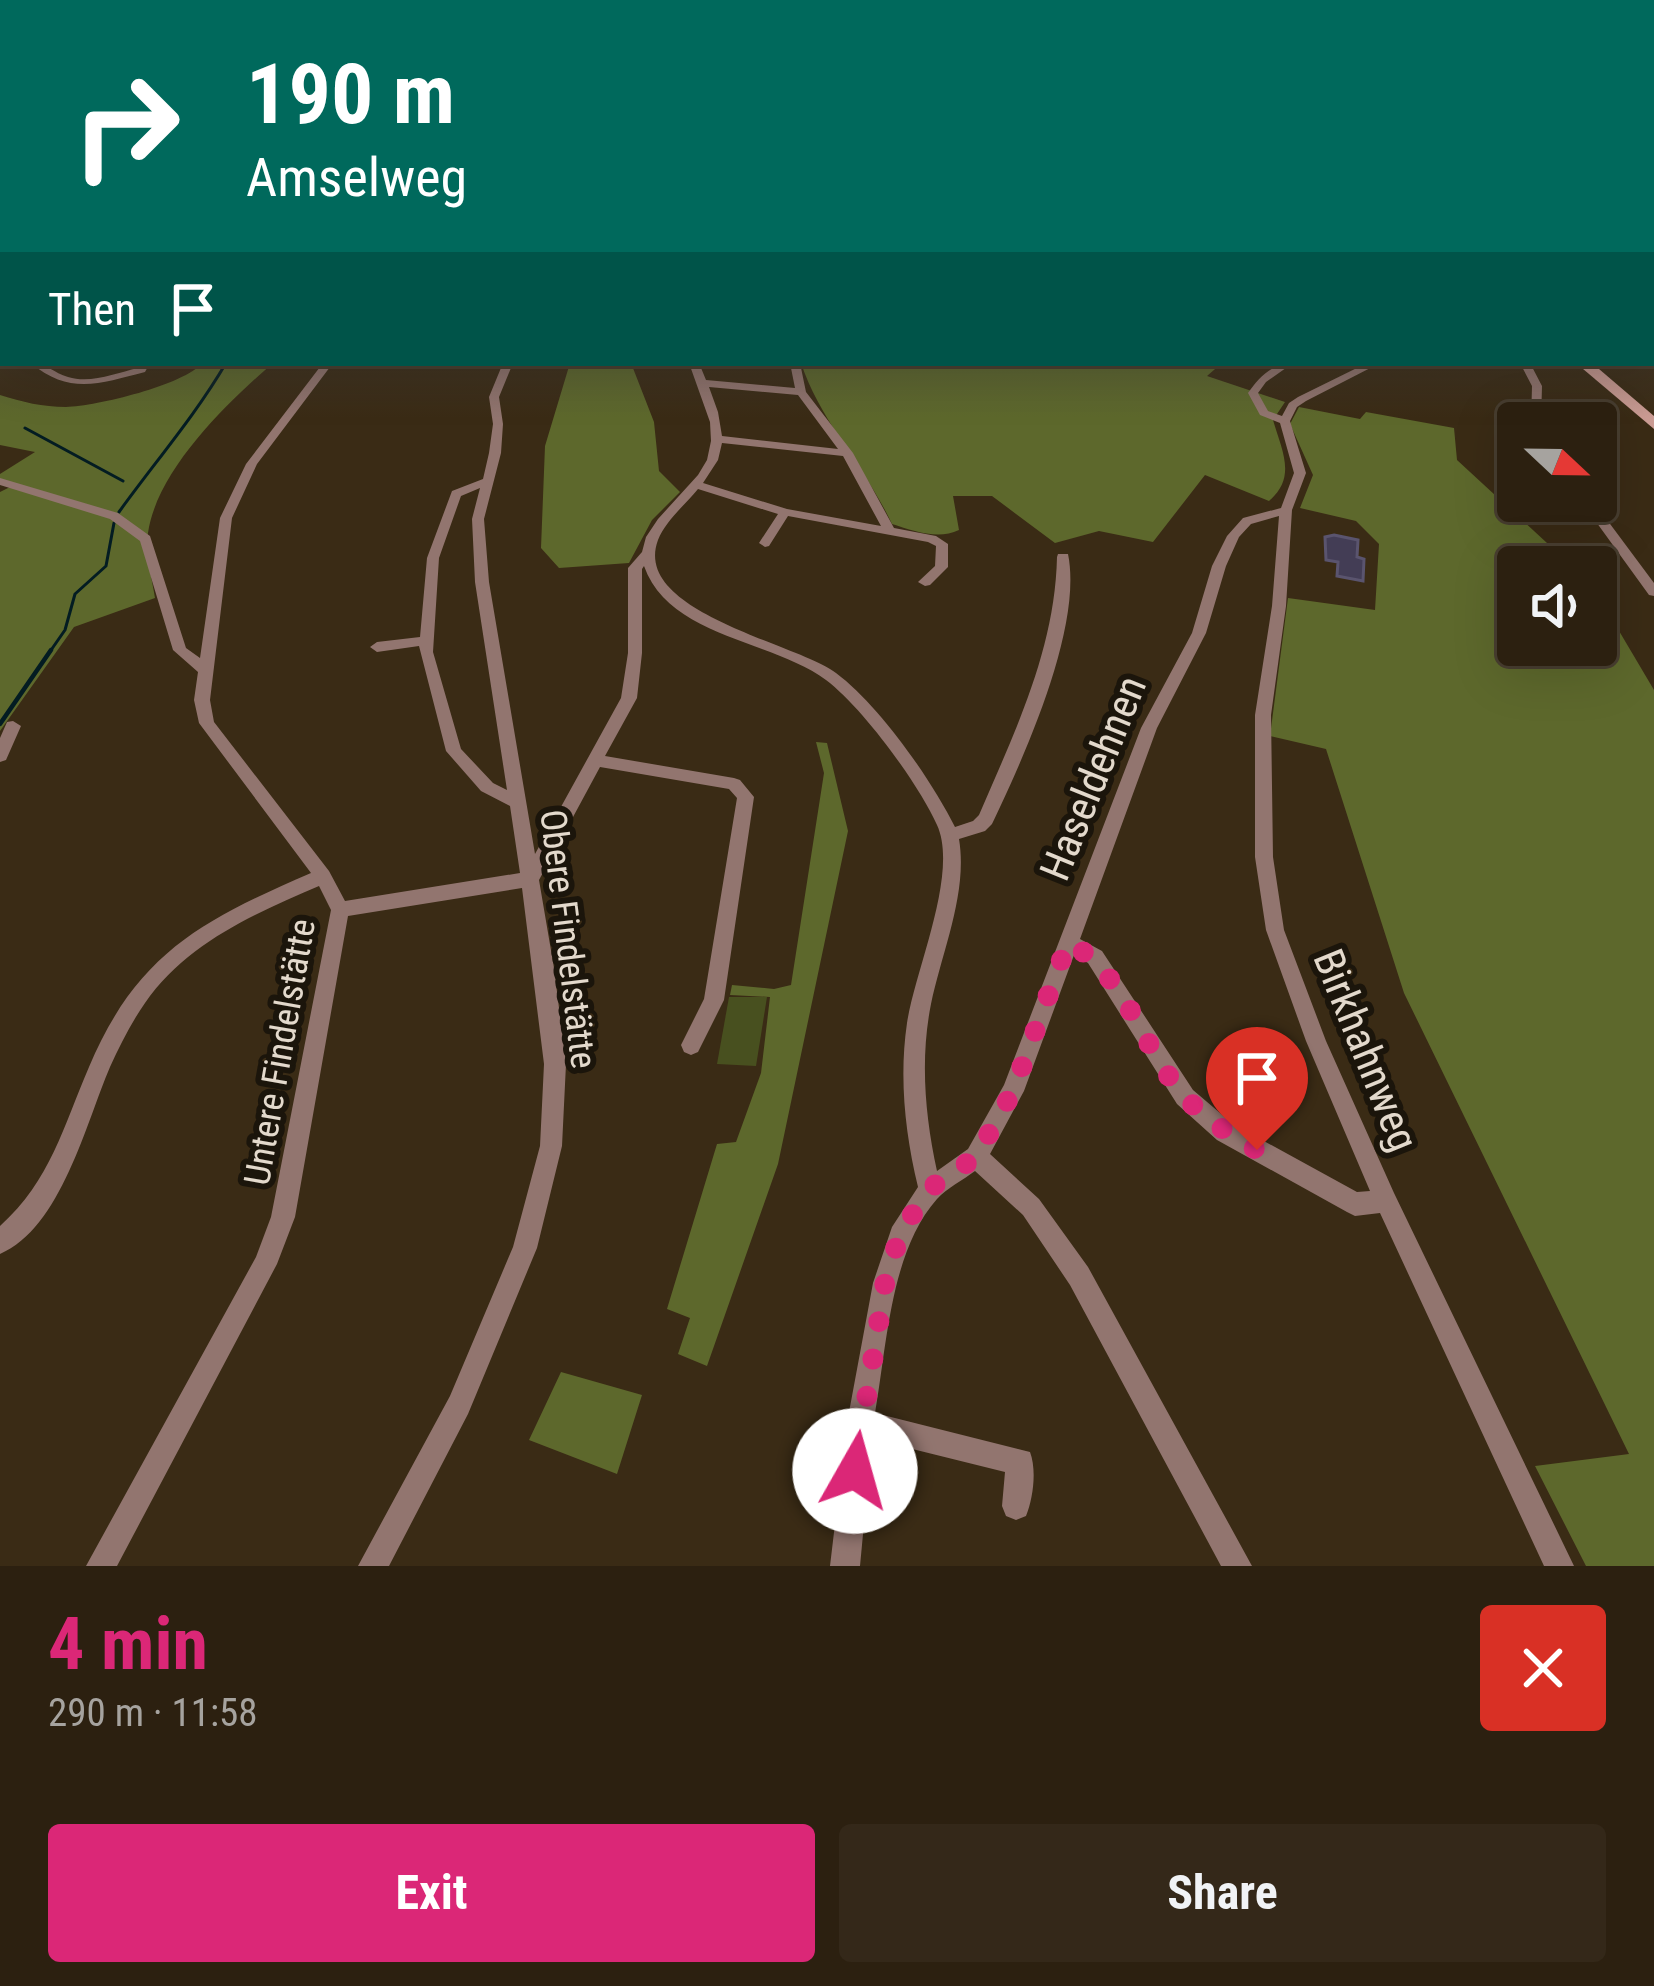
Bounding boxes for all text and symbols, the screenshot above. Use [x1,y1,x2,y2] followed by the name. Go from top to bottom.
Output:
[246,45,455,144] text: 190 m
[48,48,204,204] icon: right
[246,146,467,209] text: Amselweg
[160,276,226,342] icon: arrive
[48,283,136,336] text: Then
[1497,402,1617,522] north arrow
[1497,402,1617,666] map controls
[1497,546,1617,666] button: sound
[1030,669,1156,887] street label: Haseldehnen
[531,807,605,1071] street label: Obere Findelstätte
[236,916,324,1188] street label: Untere Findelstätte
[1303,942,1429,1158] street label: Birkhahnweg
[1206,1027,1308,1150] pin
[1224,1045,1290,1111] icon: arrive
[792,1408,918,1534] position arrow
[48,1602,208,1687] text: 4 min
[1480,1605,1606,1731] button: close
[48,1690,258,1736] text: 290 m · 11:58
[48,1824,815,1962] button: Exit
[839,1824,1606,1962] button: Share

